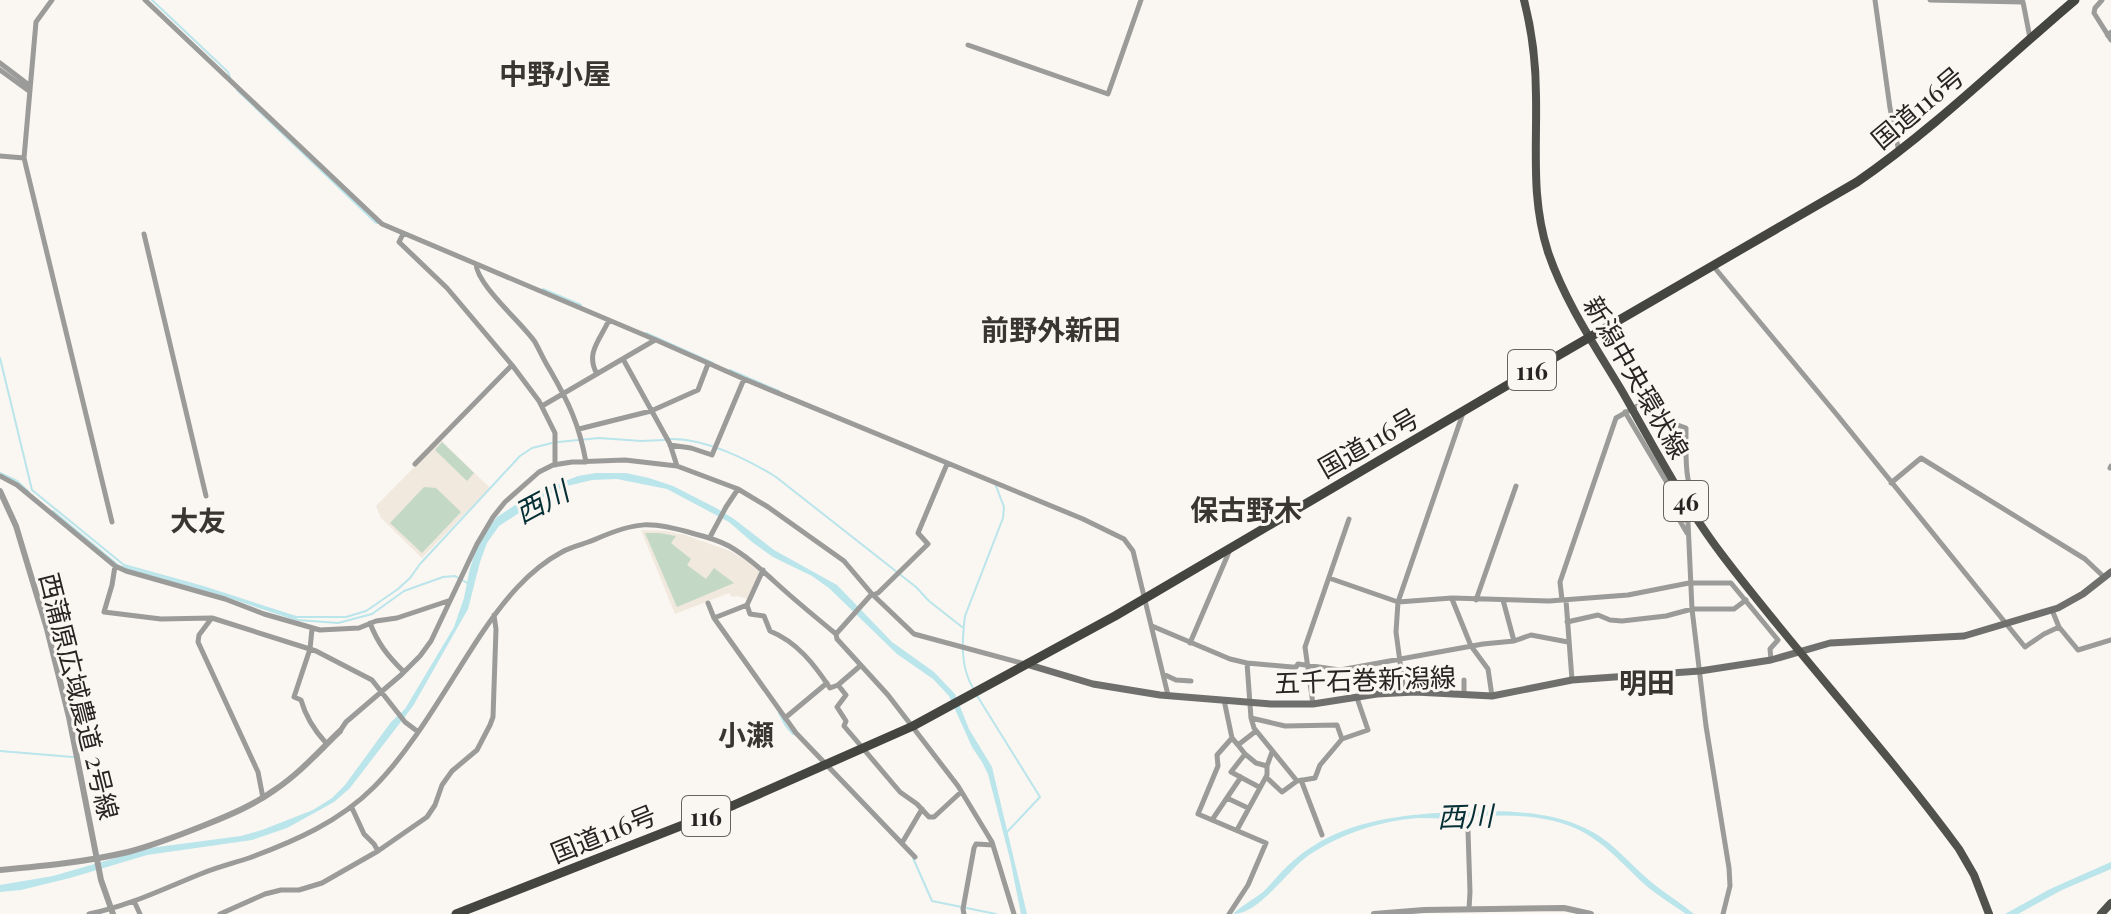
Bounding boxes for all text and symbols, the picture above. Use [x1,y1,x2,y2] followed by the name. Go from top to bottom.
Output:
[499,54,611,91] district label: 中野小屋
[1863,58,1971,156] street label: 国道116号
[1576,289,1698,465] street label: 新潟中央環状線
[981,310,1121,347] district label: 前野外新田
[1508,350,1556,390] road number: 116
[1311,399,1425,485] street label: 国道116号
[508,470,577,530] water label: 西川
[1664,481,1708,521] road number: 46
[1190,490,1302,527] district label: 保古野木
[170,501,226,538] district label: 大友
[32,569,128,823] street label: 西蒲原広域農道 2号線
[1273,658,1457,700] street label: 五千石巻新潟線
[1619,663,1675,700] district label: 明田
[718,715,774,752] district label: 小瀬
[1436,795,1497,834] water label: 西川
[545,796,661,870] street label: 国道116号
[682,796,730,836] road number: 116

